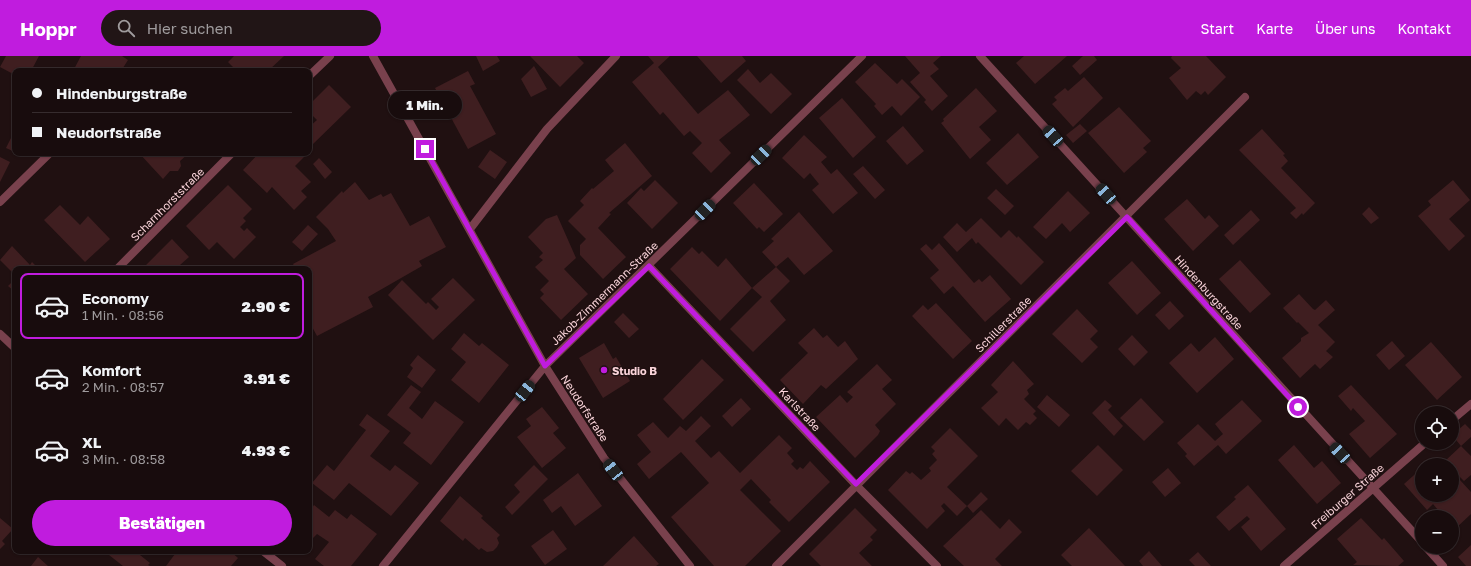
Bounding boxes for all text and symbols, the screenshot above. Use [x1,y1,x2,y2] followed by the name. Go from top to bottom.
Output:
[101,10,381,46] search box
[20,17,77,40] text: Hoppr
[115,17,137,39] icon: search
[147,19,233,37] text: Hier suchen
[1201,20,1234,37] text: Start
[1256,20,1293,37] text: Karte
[1315,20,1375,37] text: Über uns
[1397,20,1451,37] text: Kontakt
[56,84,187,102] text: Hindenburgstraße
[388,91,462,119] callout: 1 Min.
[406,97,444,113] text: 1 Min.
[56,123,161,141] text: Neudorfstraße
[1041,123,1065,149] car
[416,140,434,158] route end
[748,142,774,168] car
[128,165,206,243] street label: Scharnhorststraße
[1094,181,1118,207] car
[692,197,718,223] car
[548,238,660,348] street label: Jakob-Zimmermann-Straße
[1172,252,1246,332] street label: Hindenburgstraße
[34,288,70,324] icon: car
[82,289,149,307] text: Economy
[972,293,1034,355] street label: Schillerstraße
[242,297,290,315] text: 2.90 €
[82,307,164,323] text: 1 Min. · 08:56
[34,360,70,396] icon: car
[82,361,141,379] text: Komfort
[612,364,657,377] place label: Studio B
[599,365,609,375] marker: Studio B
[243,369,290,387] text: 3.91 €
[559,372,611,444] street label: Neudorfstraße
[513,378,537,404] car
[82,379,164,395] text: 2 Min. · 08:57
[777,384,823,434] street label: Karlstraße
[1289,398,1307,416] route start
[1415,406,1459,554] map controls
[1415,406,1459,450] button: locate
[34,432,70,468] icon: car
[82,433,101,451] text: XL
[1327,440,1353,466] car
[242,441,290,459] text: 4.93 €
[82,451,165,467] text: 3 Min. · 08:58
[601,457,625,483] car
[1415,458,1459,502] button: +
[1308,461,1386,531] street label: Freiburger Straße
[32,500,292,546] button: Bestätigen
[1415,510,1459,554] button: −

